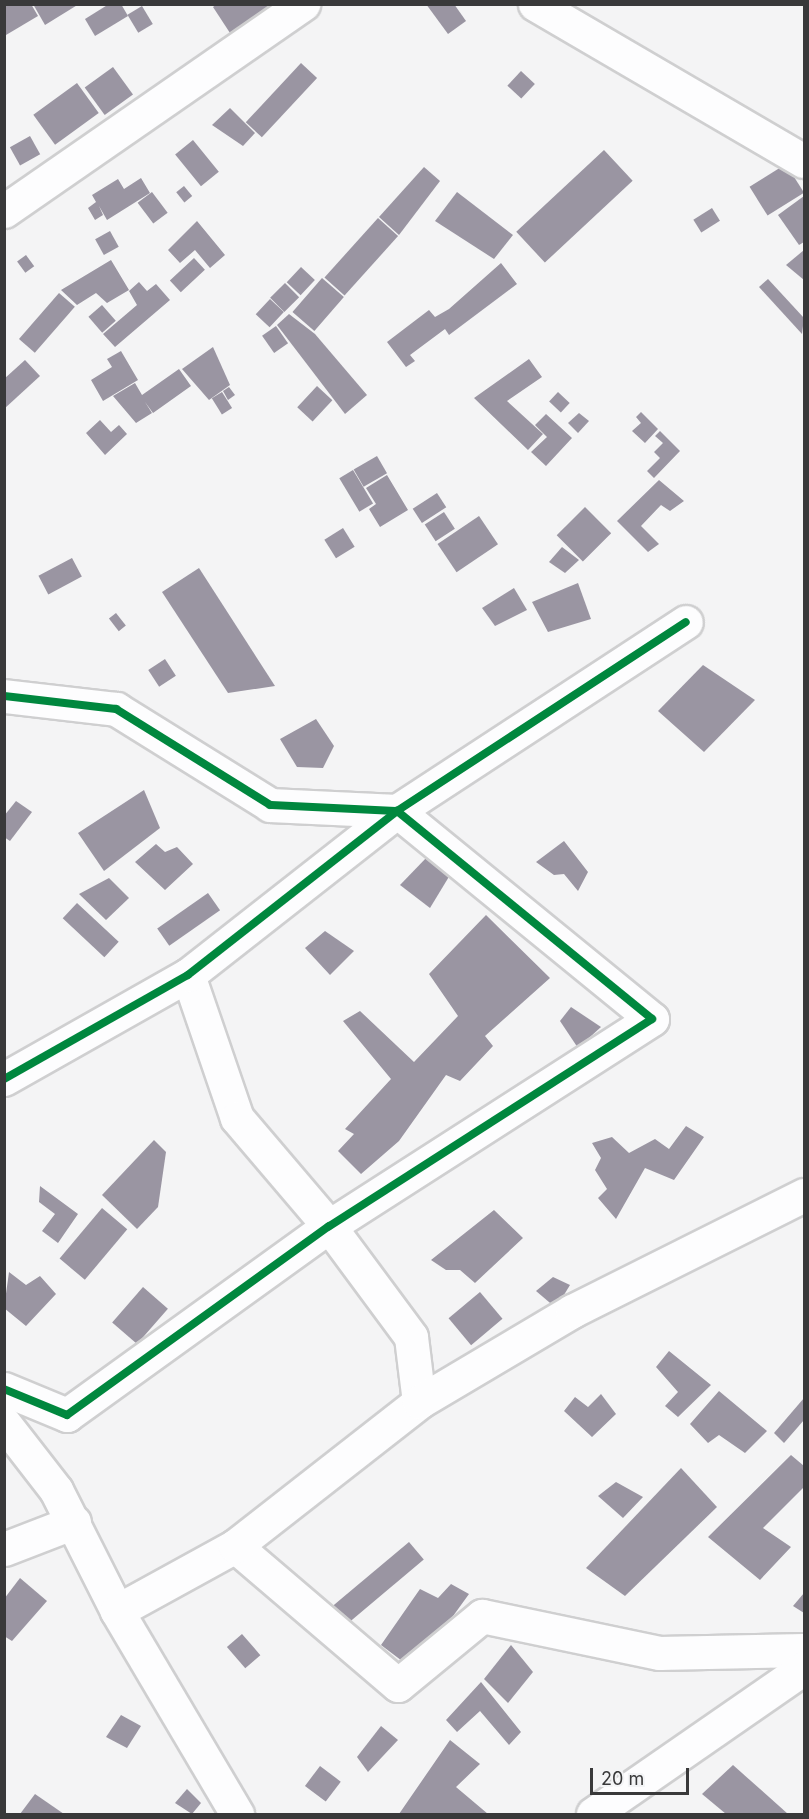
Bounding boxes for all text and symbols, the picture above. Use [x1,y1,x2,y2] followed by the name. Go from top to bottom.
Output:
[593,1756,692,1794] scale bar
[601,1768,644,1789] text: 20 m

